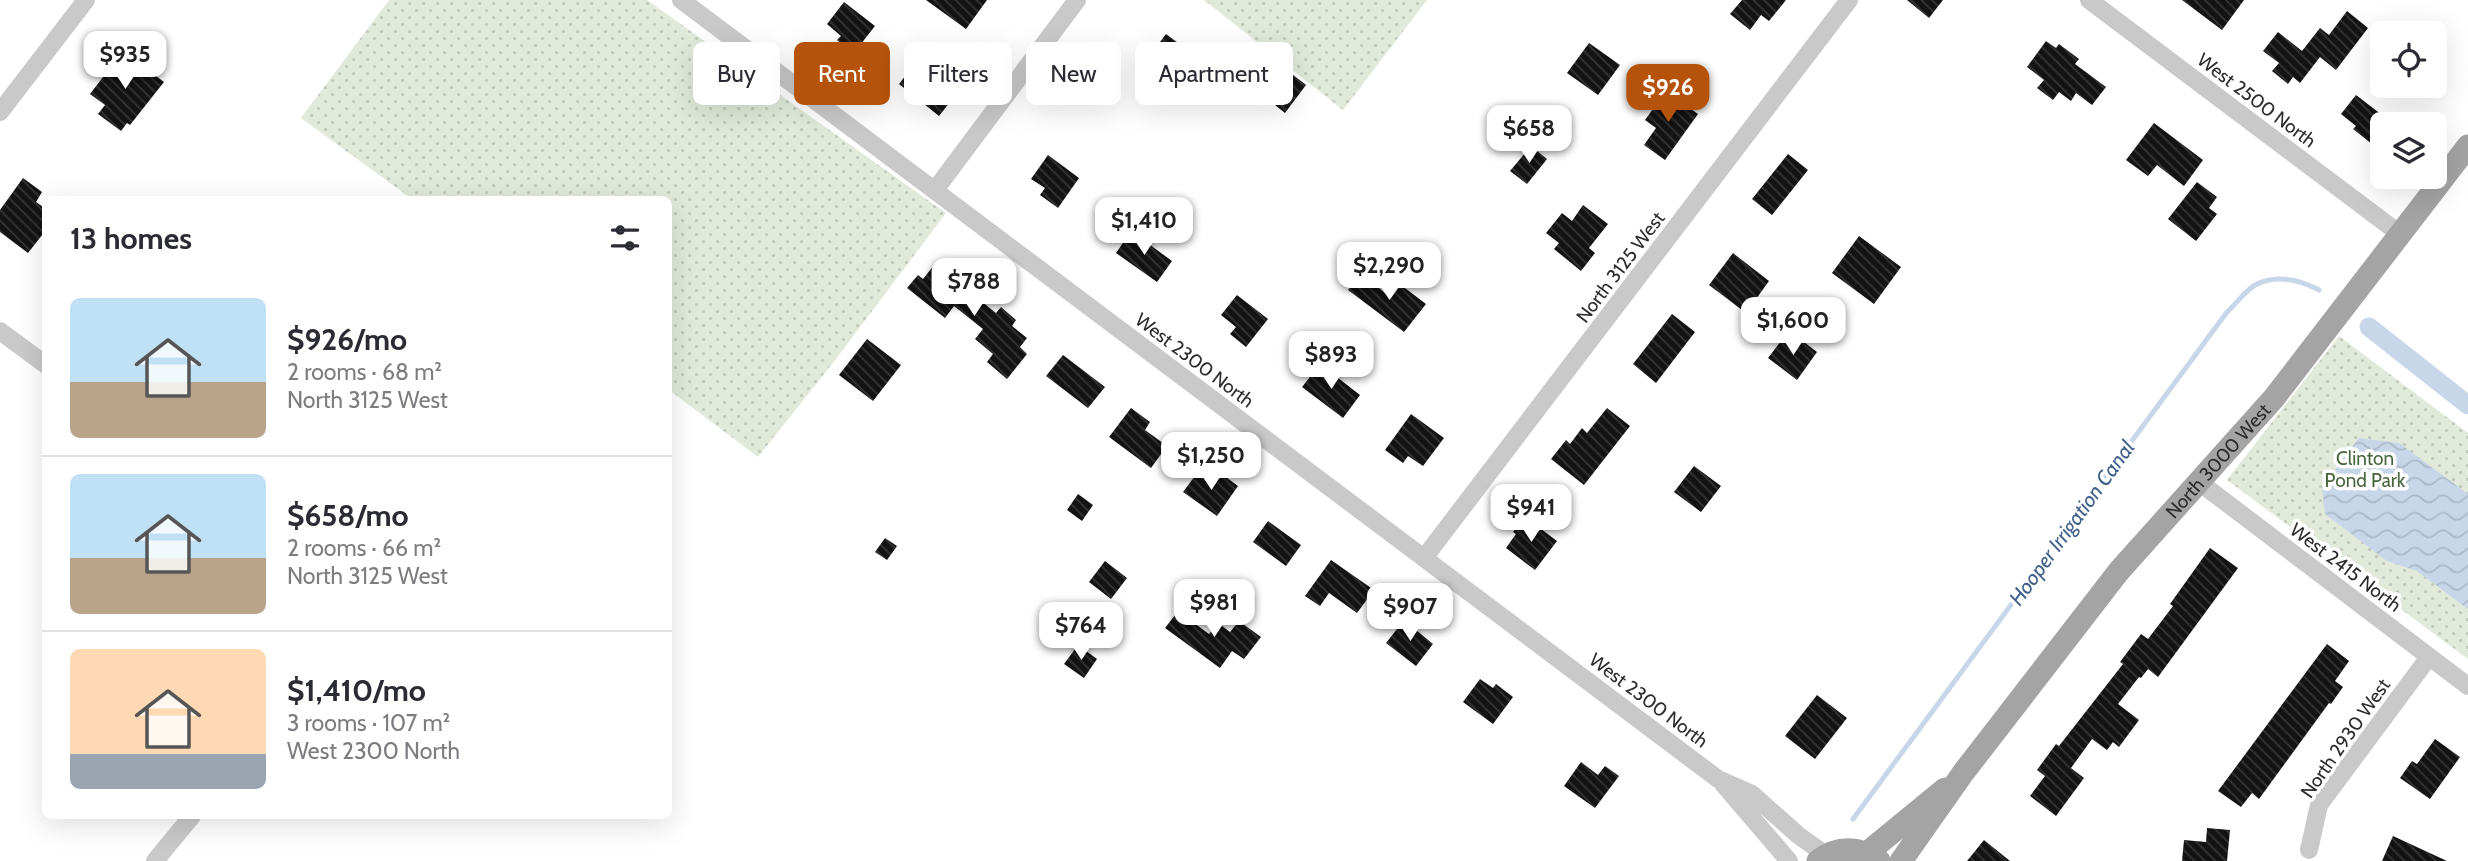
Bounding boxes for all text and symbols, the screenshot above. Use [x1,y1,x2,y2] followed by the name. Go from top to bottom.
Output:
[2370,21,2447,189] map controls
[2370,21,2447,98] button: locate
[84,32,166,91] pin: $935
[99,40,151,68] text: $935
[693,42,780,105] chip: Buy
[794,42,890,105] chip: Rent
[904,42,1012,105] chip: Filters
[1026,42,1121,105] chip: New
[1135,42,1293,105] chip: Apartment
[2193,48,2321,153] street label: West 2500 North
[1627,64,1709,124] pin: $926
[1642,73,1694,101] text: $926
[1488,106,1570,165] pin: $658
[2370,112,2447,189] button: layers
[1503,114,1555,142] text: $658
[1087,198,1201,257] pin: $1,410
[1111,206,1177,234] text: $1,410
[1571,207,1670,327] street label: North 3125 West
[606,219,644,257] icon: filters
[70,220,192,257] text: 13 homes
[1332,243,1446,302] pin: $2,290
[1353,251,1425,279] text: $2,290
[933,258,1015,318] pin: $788
[948,267,1000,295] text: $788
[1736,298,1850,357] pin: $1,600
[1757,306,1829,334] text: $1,600
[1131,308,1259,413] street label: West 2300 North
[287,321,407,358] text: $926/mo
[126,326,210,410] icon: home
[1290,332,1372,391] pin: $893
[1305,340,1357,368] text: $893
[287,358,442,386] text: 2 rooms · 68 m²
[287,386,448,414] text: North 3125 West
[2161,398,2276,523] street label: North 3000 West
[1154,433,1268,492] pin: $1,250
[2003,435,2140,610] water label: Hooper Irrigation Canal
[1177,441,1245,469] text: $1,250
[2325,447,2406,492] park label: Clinton Pond Park
[1490,484,1572,544] pin: $941
[1507,493,1555,521] text: $941
[287,497,409,534] text: $658/mo
[126,502,210,586] icon: home
[2285,518,2406,617] street label: West 2415 North
[287,534,441,562] text: 2 rooms · 66 m²
[287,562,448,590] text: North 3125 West
[1173,580,1255,639] pin: $981
[1369,584,1451,643] pin: $907
[1190,588,1238,616] text: $981
[1383,592,1437,620] text: $907
[1040,602,1122,662] pin: $764
[1055,611,1107,639] text: $764
[1585,648,1713,753] street label: West 2300 North
[287,672,426,709] text: $1,410/mo
[2296,674,2395,802] street label: North 2930 West
[126,677,210,761] icon: home
[287,709,450,737] text: 3 rooms · 107 m²
[287,737,460,765] text: West 2300 North

